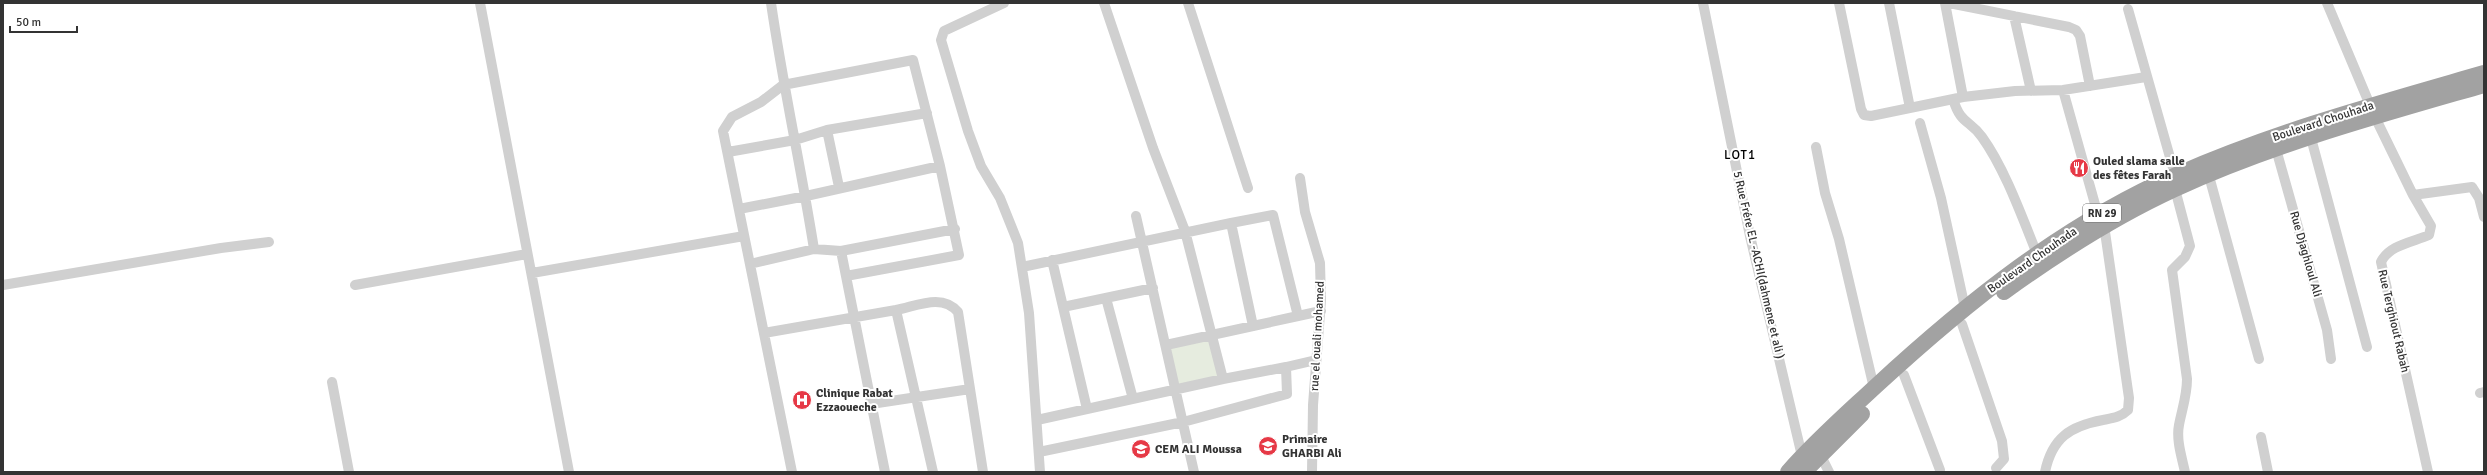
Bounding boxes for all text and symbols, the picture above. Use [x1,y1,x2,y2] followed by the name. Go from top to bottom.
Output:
[10,8,77,34] scale bar
[16,15,41,30] text: 50 m
[2271,98,2376,145] street label: Boulevard Chouhada
[1724,147,1756,163] district label: LOT1
[2093,154,2185,183] place label: Ouled slama salle des fêtes Farah
[2068,157,2090,179] restaurant icon: Ouled slama salle des fêtes Farah
[1730,170,1787,360] street label: 5 Rue Frére EL -ACHI(dahmene et ali )
[2083,204,2121,222] road number: RN 29
[2286,210,2325,299] street label: Rue Djaghloul Ali
[1985,224,2080,297] street label: Boulevard Chouhada
[2374,268,2413,374] street label: Rue Terghiout Rabah
[1307,281,1328,392] street label: rue el ouali mohamed
[816,386,893,415] place label: Clinique Rabat Ezzaoueche
[791,389,813,411] hospital icon: Clinique Rabat Ezzaoueche
[1282,432,1342,461] place label: Primaire GHARBI Ali
[1257,435,1279,457] school or university icon: Primaire GHARBI Ali
[1130,438,1152,460] school or university icon: CEM ALI Moussa
[1155,442,1242,457] place label: CEM ALI Moussa

